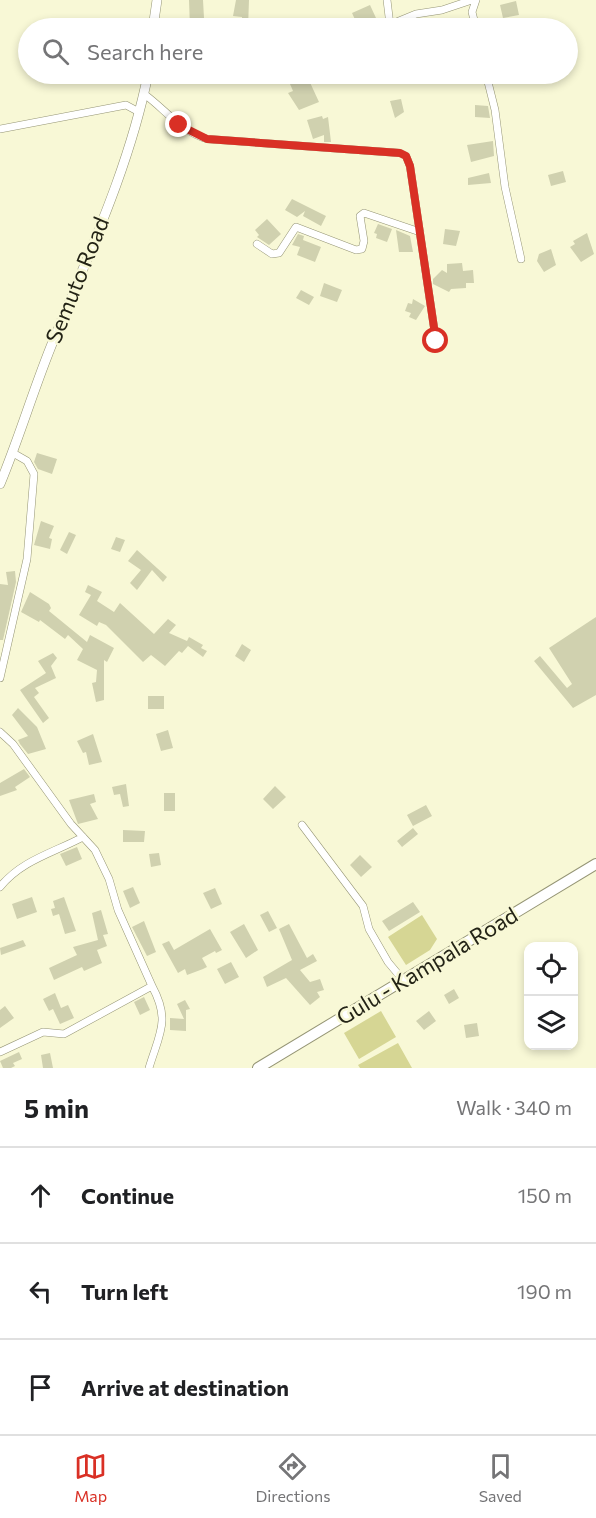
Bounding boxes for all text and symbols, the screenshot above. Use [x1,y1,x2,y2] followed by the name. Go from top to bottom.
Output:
[18,18,578,84] search box
[39,35,72,68] icon: search
[87,38,203,65] text: Search here
[165,111,191,137] route end
[39,213,114,347] street label: Semuto Road
[422,327,448,353] route start
[331,901,522,1030] street label: Gulu - Kampala Road
[524,942,578,1050] map controls
[524,942,578,996] button: locate
[524,996,578,1050] button: layers
[24,1092,89,1123] text: 5 min
[456,1095,572,1119] text: Walk · 340 m
[24,1179,57,1212] icon: ahead
[81,1182,174,1209] text: Continue
[518,1183,572,1207] text: 150 m
[24,1275,57,1308] icon: left
[81,1278,168,1305] text: Turn left
[517,1279,572,1303] text: 190 m
[24,1371,57,1404] icon: arrive
[81,1374,289,1401] text: Arrive at destination
[74,1450,107,1505] tab: Map
[255,1450,330,1505] tab: Directions
[479,1450,522,1505] tab: Saved

